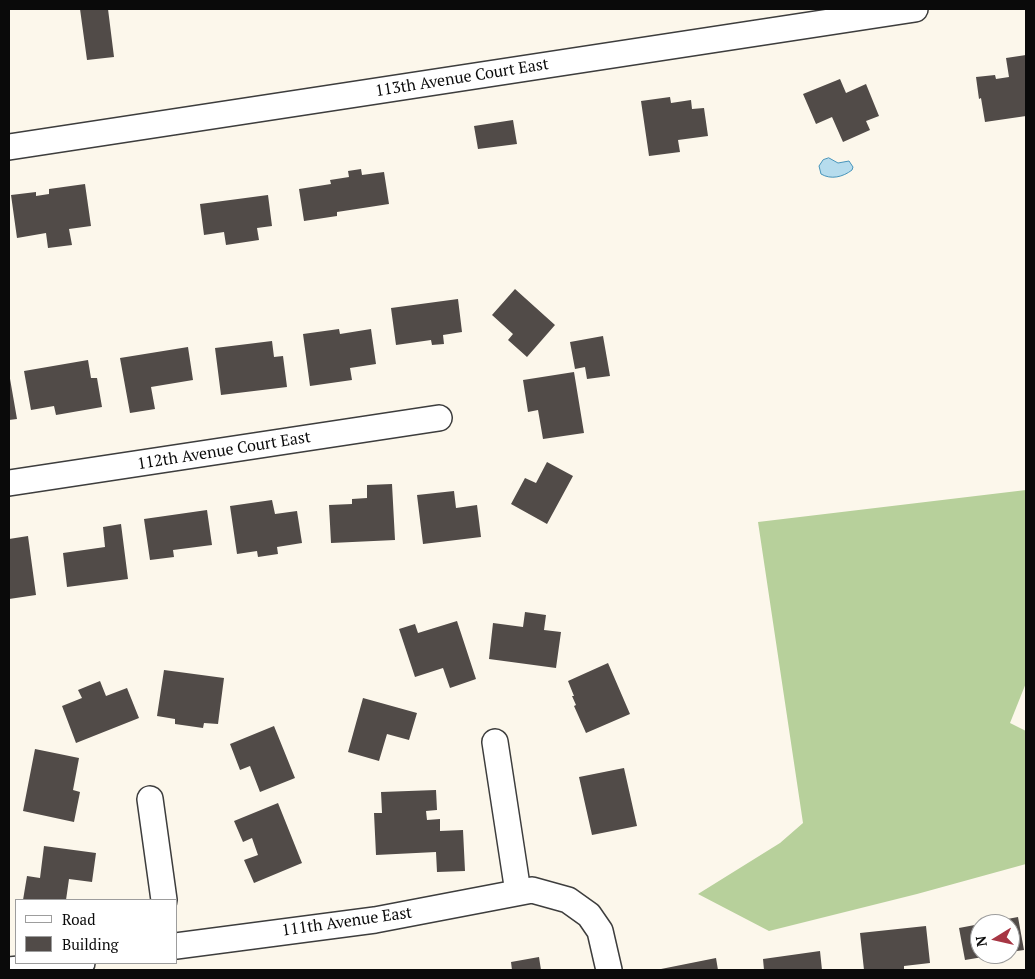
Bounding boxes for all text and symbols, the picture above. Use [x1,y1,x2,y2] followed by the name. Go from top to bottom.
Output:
[374,55,550,101] street label: 113th Avenue Court East
[136,428,312,474] street label: 112th Avenue Court East
[15,899,178,964] legend
[281,903,413,941] street label: 111th Avenue East
[62,909,95,929] text: Road
[970,914,1020,964] north arrow
[62,934,119,954] text: Building
[970,935,991,948] text: N

